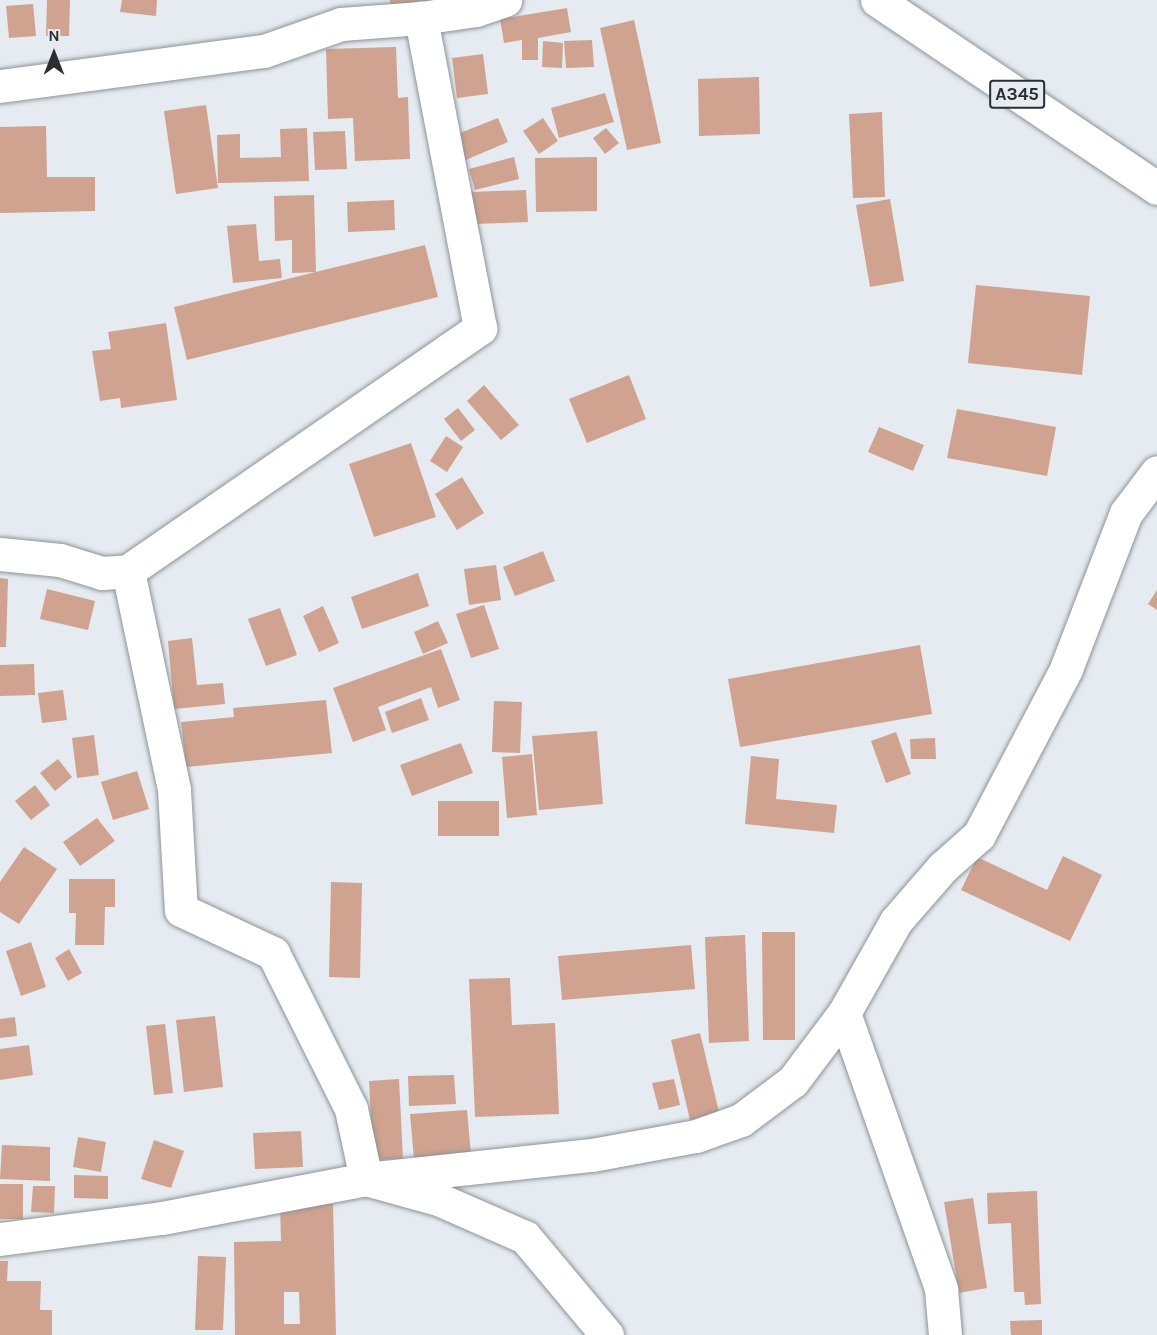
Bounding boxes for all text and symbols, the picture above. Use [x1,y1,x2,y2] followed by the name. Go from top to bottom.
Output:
[24,24,84,84] north arrow
[48,26,60,45] text: N
[988,79,1046,109] road number: A345

